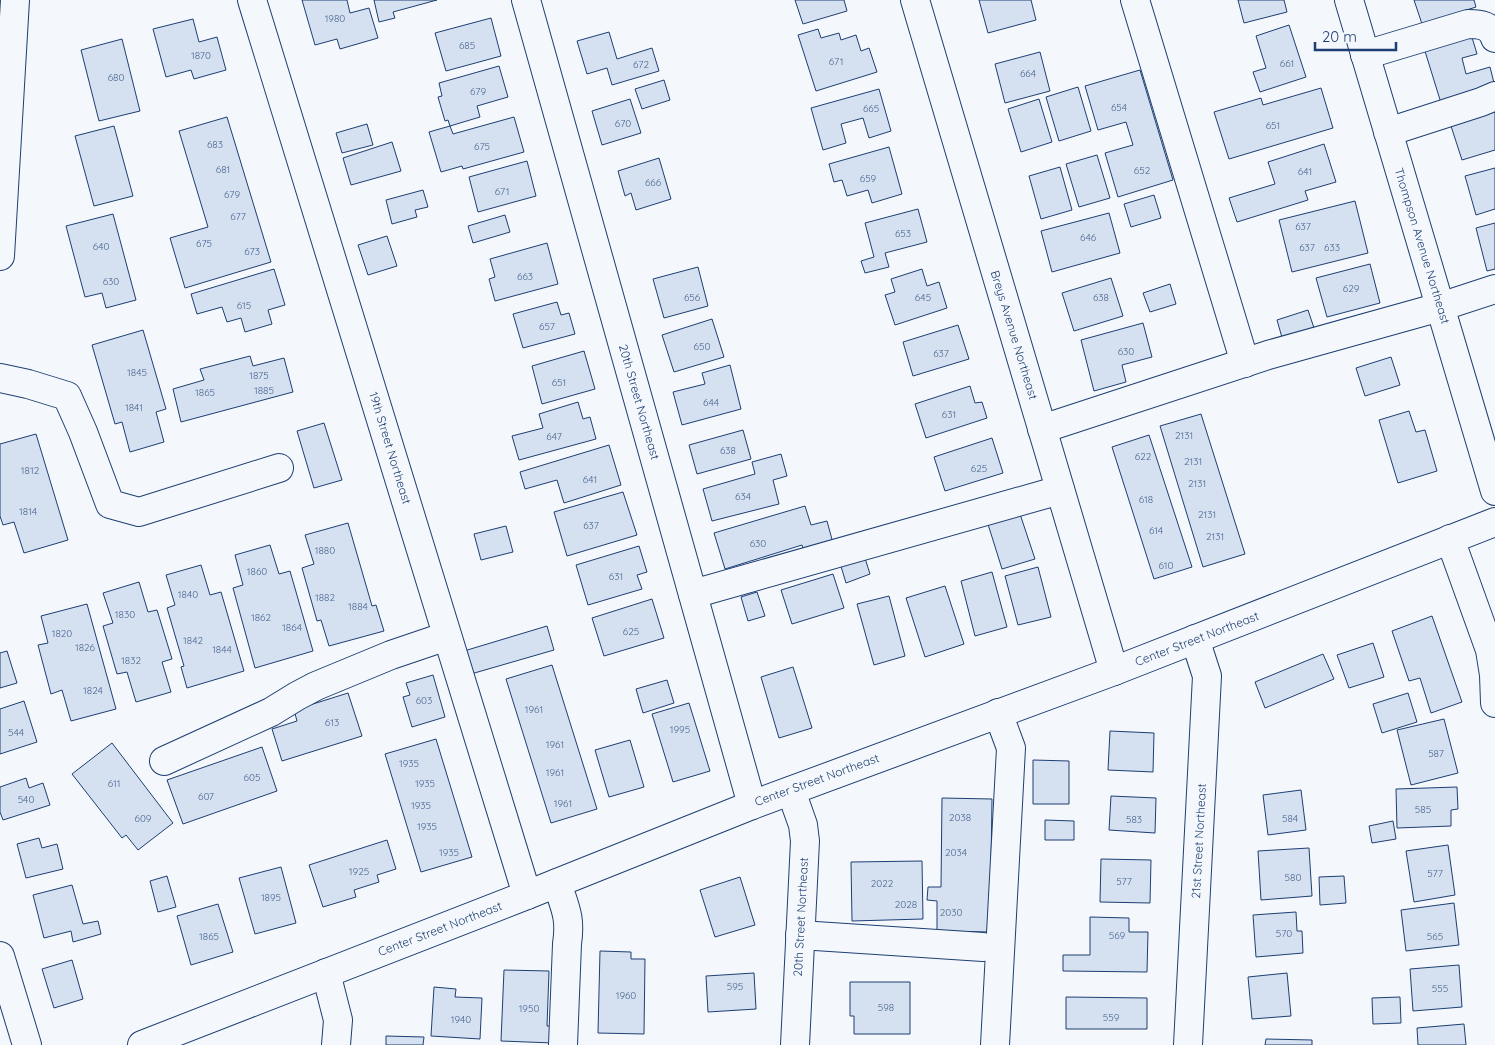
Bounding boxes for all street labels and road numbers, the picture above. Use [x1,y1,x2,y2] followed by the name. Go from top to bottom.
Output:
[1392,166,1453,326] street label: Thompson Avenue Northeast
[988,269,1041,401] street label: Breys Avenue Northeast
[616,342,663,461] street label: 20th Street Northeast
[366,390,415,506] street label: 19th Street Northeast
[1133,608,1261,669] street label: Center Street Northeast
[752,750,881,809] street label: Center Street Northeast
[1188,783,1209,899] street label: 21st Street Northeast
[790,857,811,977] street label: 20th Street Northeast
[376,898,504,959] street label: Center Street Northeast

